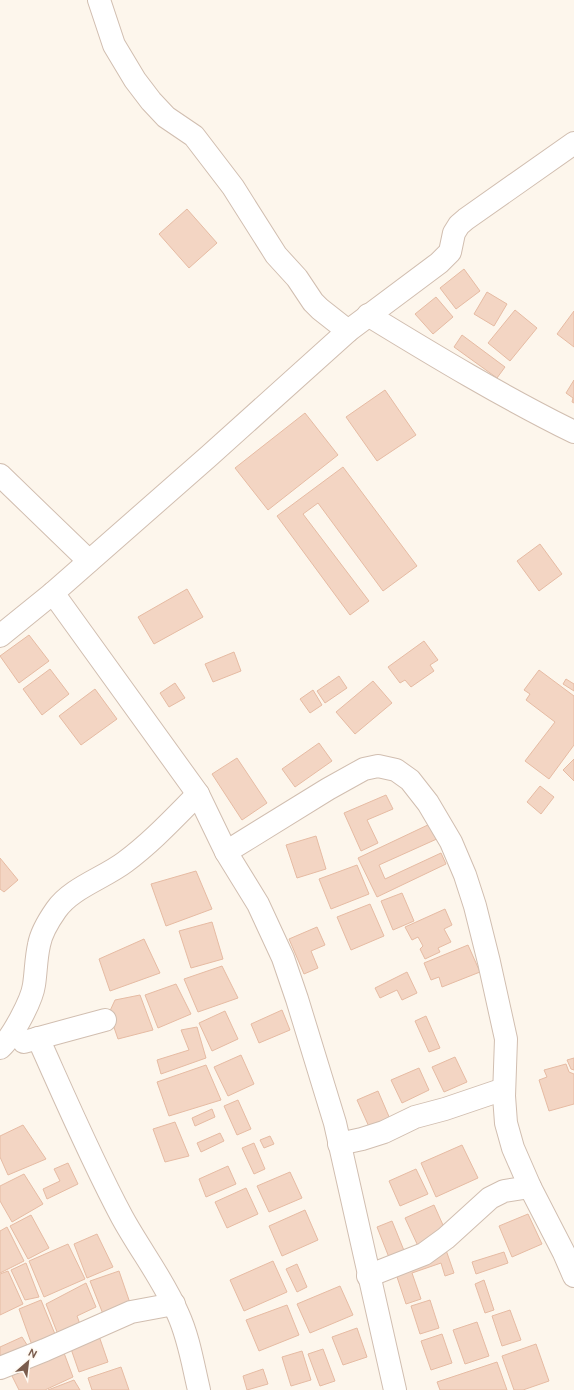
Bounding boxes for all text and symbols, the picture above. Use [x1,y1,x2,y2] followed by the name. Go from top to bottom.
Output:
[8,1342,48,1382] north arrow
[26,1346,39,1360] text: N

